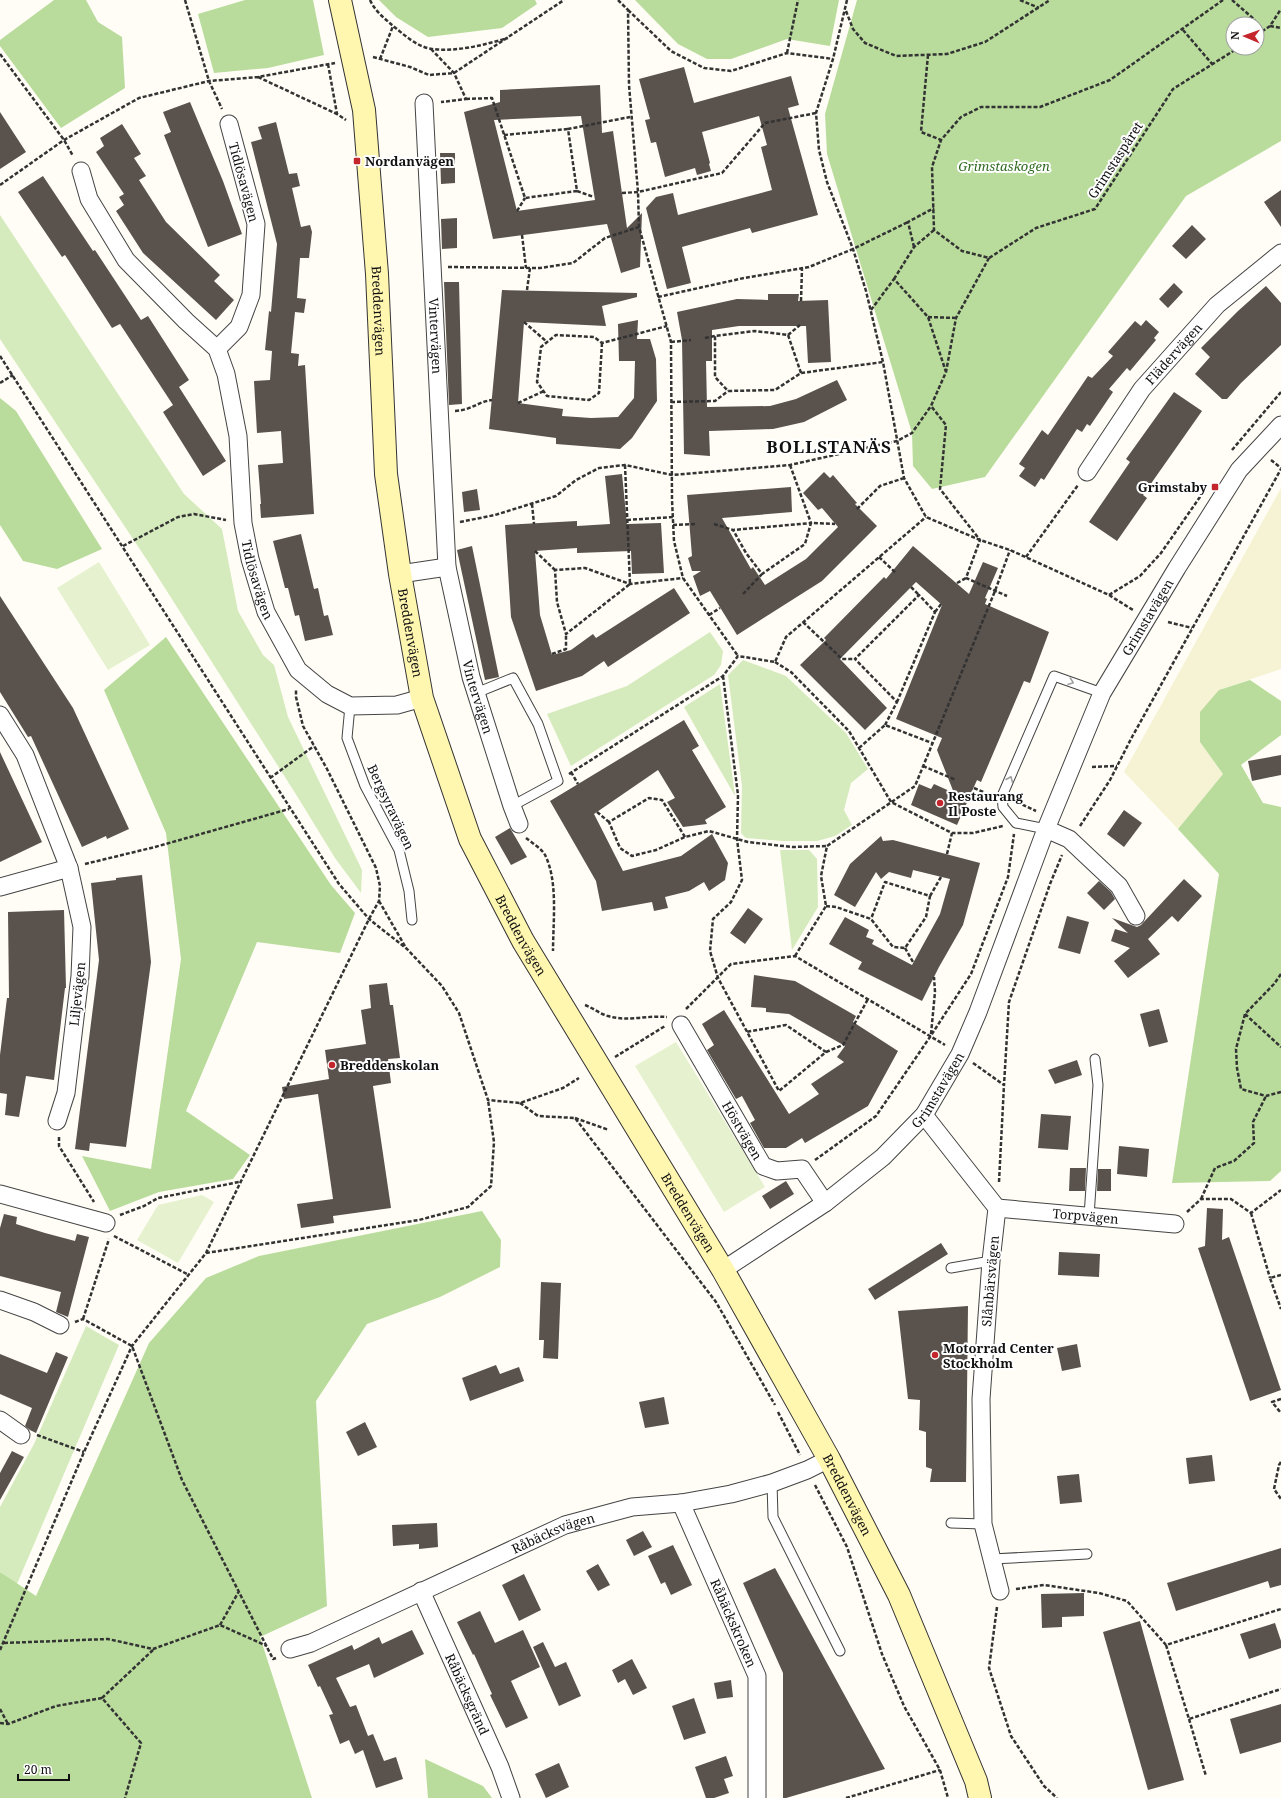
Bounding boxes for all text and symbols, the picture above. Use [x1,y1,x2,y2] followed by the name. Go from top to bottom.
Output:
[1225,16,1265,56] north arrow
[1227,31,1242,40] text: N
[1083,118,1147,202] street label: Grimstaspåret
[225,140,263,225] street label: Tidlösavägen
[365,152,454,170] place label: Nordanvägen
[352,156,362,166] marker: Nordanvägen
[958,157,1050,175] park label: Grimstaskogen
[367,265,390,357] street label: Breddenvägen
[425,297,446,375] street label: Vintervägen
[1141,318,1206,388] street label: Flädervägen
[766,435,892,458] district label: BOLLSTANÄS
[1138,478,1207,496] place label: Grimstaby
[1210,482,1220,492] marker: Grimstaby
[237,538,278,623] street label: Tidlösavägen
[1117,575,1178,659] street label: Grimstavägen
[394,587,427,679] street label: Breddenvägen
[459,658,498,736] street label: Vintervägen
[1067,677,1074,685] one-way arrow
[363,761,419,853] street label: Bergsyravägen
[1005,775,1013,782] one-way arrow
[948,787,1024,820] place label: Restaurang Il Poste
[935,798,945,808] marker: Restaurang Il Poste
[491,891,551,979] street label: Breddenvägen
[65,960,89,1027] street label: Liljevägen
[907,1048,968,1132] street label: Grimstavägen
[340,1056,440,1074] place label: Breddenskolan
[327,1060,337,1070] marker: Breddenskolan
[718,1098,767,1164] street label: Höstvägen
[657,1169,720,1256] street label: Breddenvägen
[1052,1204,1120,1228] street label: Torpvägen
[977,1234,1003,1327] street label: Slånbärsvägen
[943,1339,1054,1372] place label: Motorrad Center Stockholm
[930,1350,940,1360] marker: Motorrad Center Stockholm
[819,1450,876,1539] street label: Breddenvägen
[509,1508,597,1558] street label: Råbäcksvägen
[706,1576,761,1671] street label: Råbäckskroken
[441,1650,493,1738] street label: Råbäcksgränd
[18,1756,69,1782] scale bar
[24,1761,52,1778] text: 20 m

